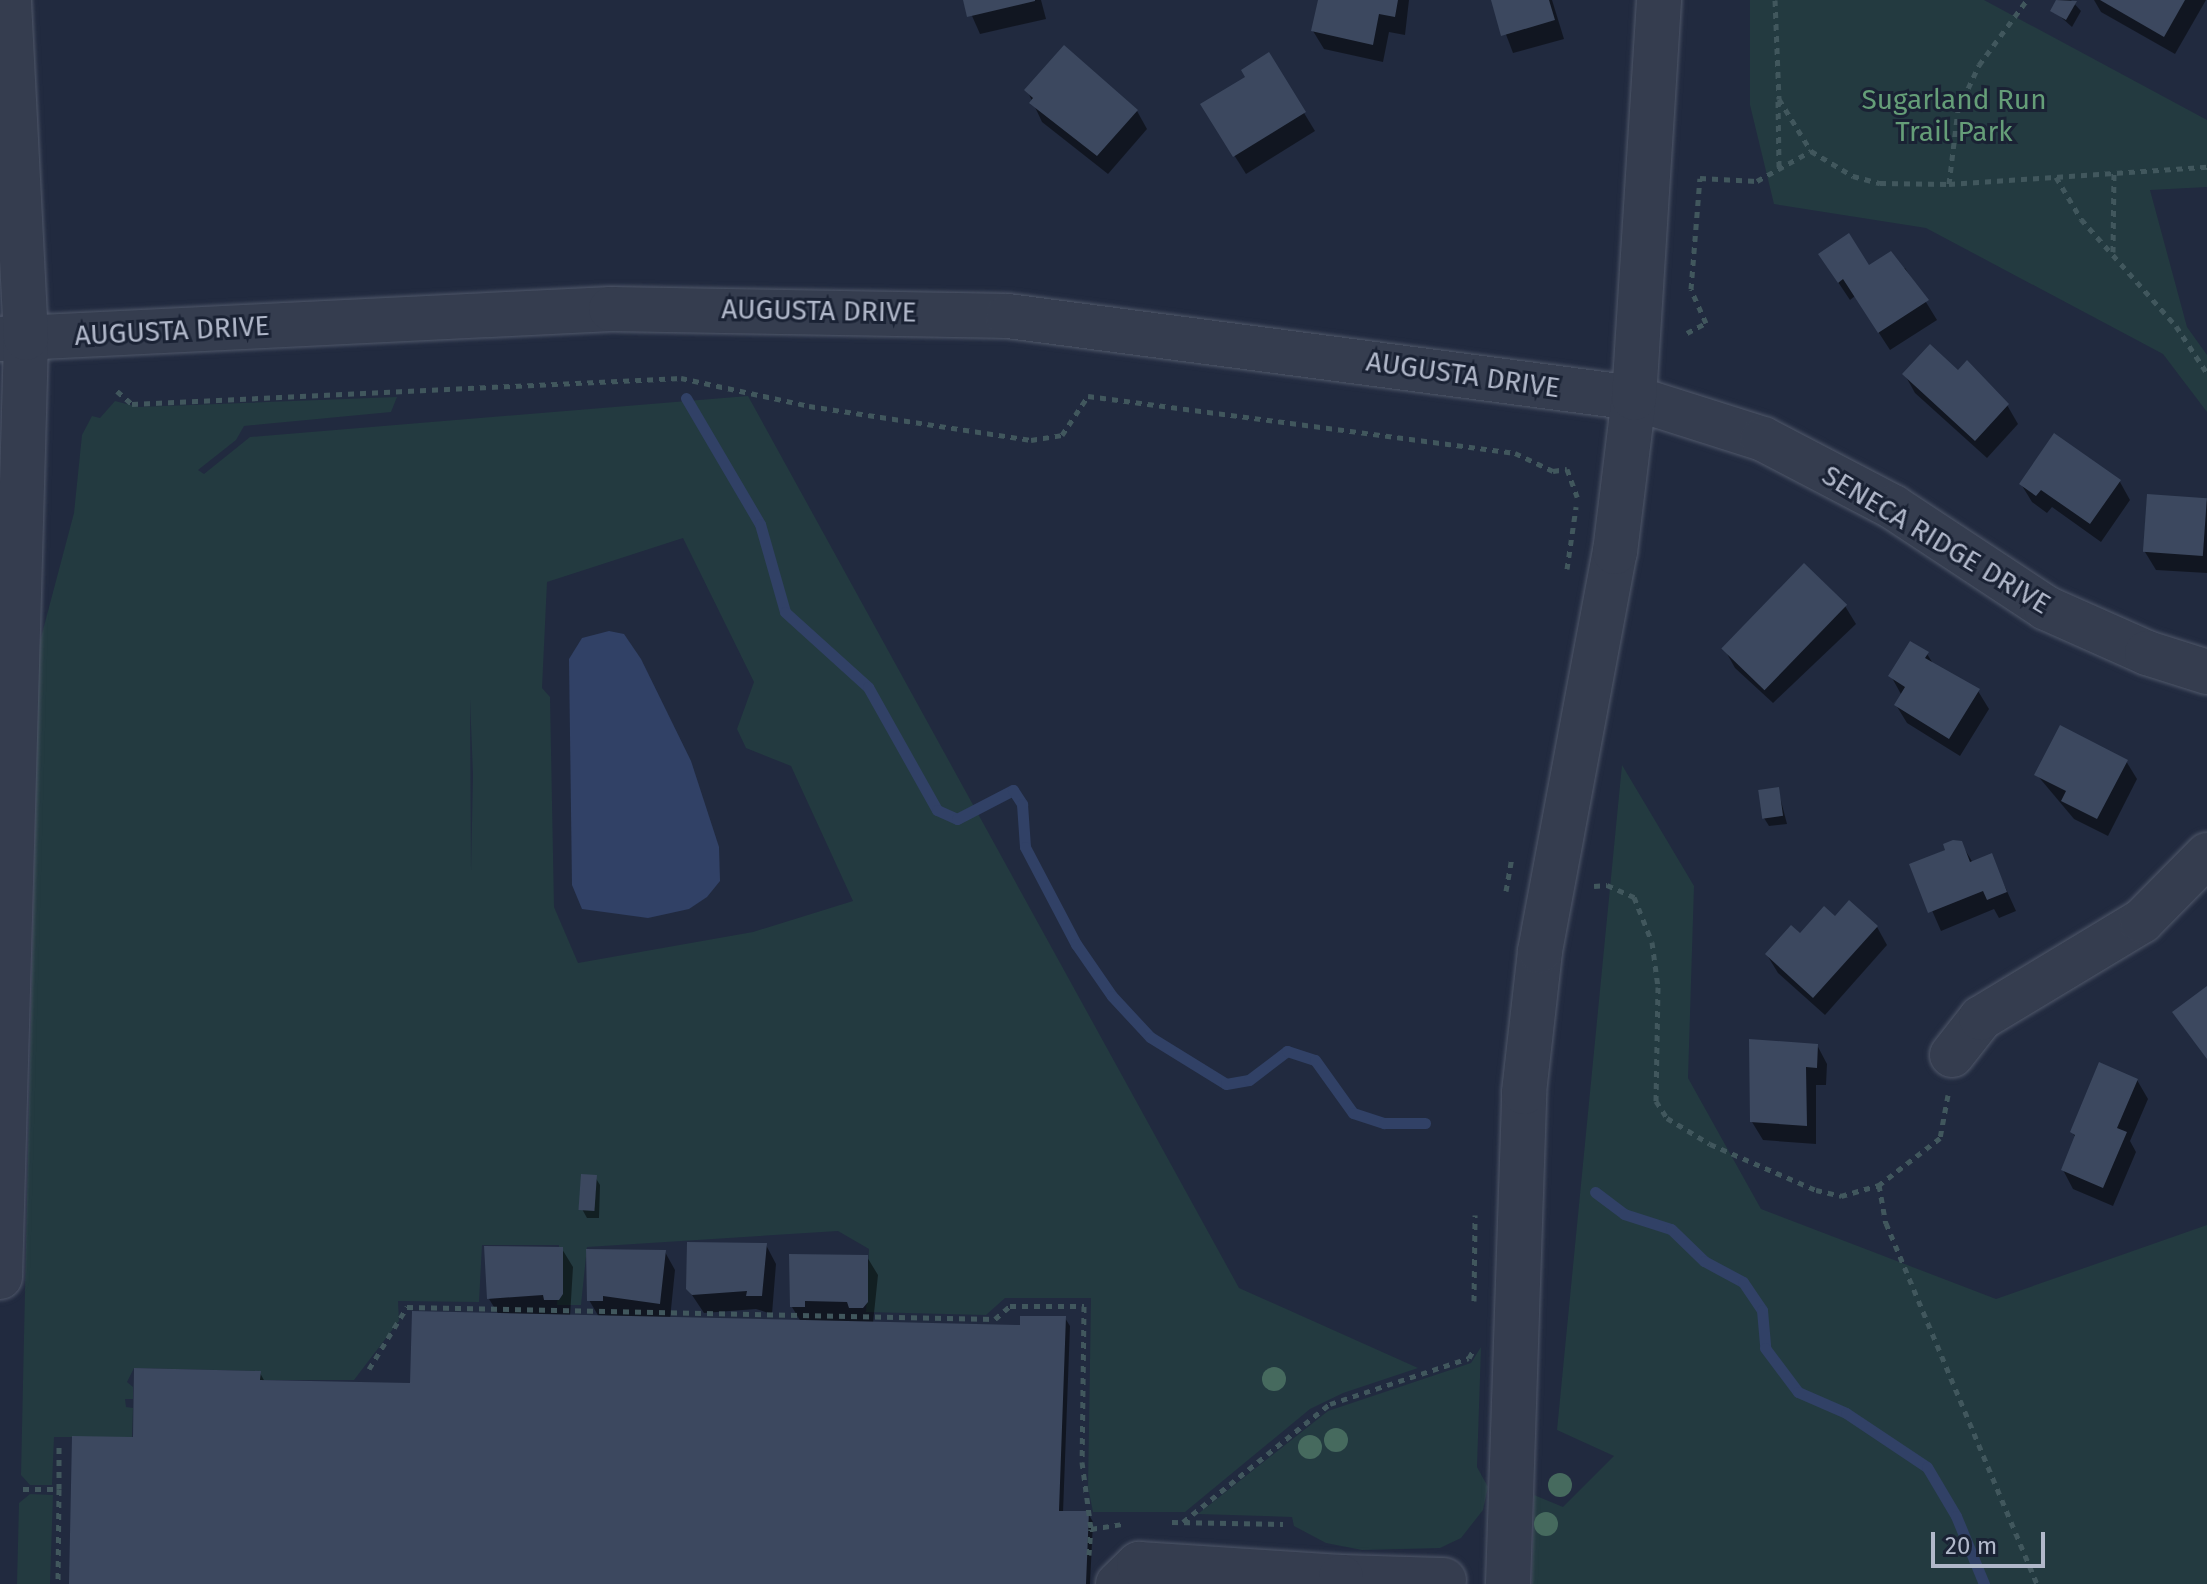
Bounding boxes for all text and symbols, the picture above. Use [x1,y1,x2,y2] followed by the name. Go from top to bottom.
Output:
[1861,83,2047,149] park label: Sugarland Run Trail Park
[721,292,917,330] street label: AUGUSTA DRIVE
[74,309,270,353] street label: AUGUSTA DRIVE
[1364,345,1562,405] street label: AUGUSTA DRIVE
[1816,459,2056,621] street label: SENECA RIDGE DRIVE
[1935,1516,2049,1566] scale bar
[1945,1532,1997,1560] text: 20 m

